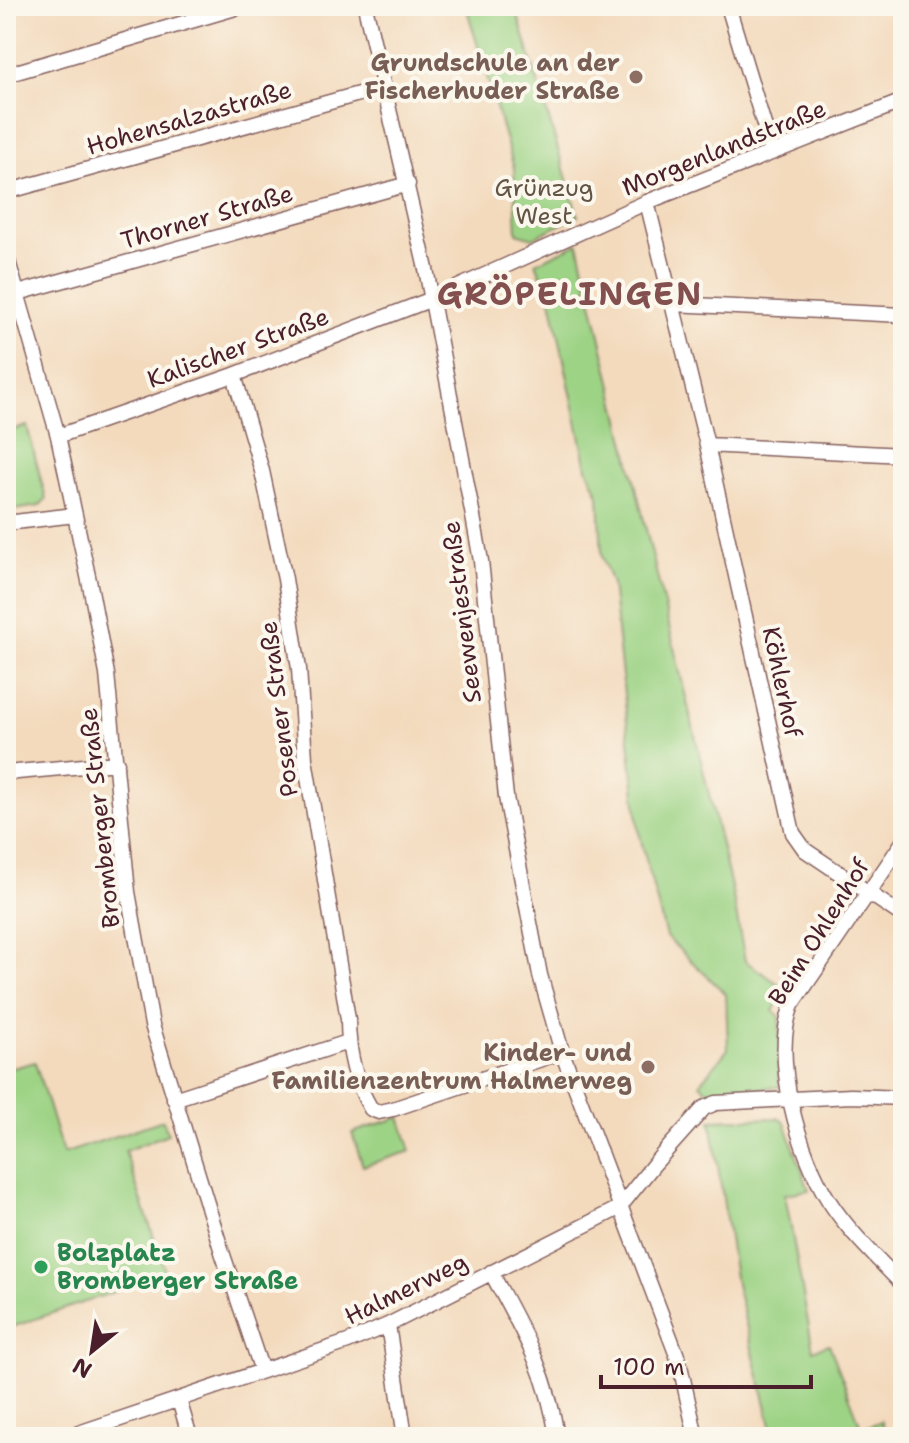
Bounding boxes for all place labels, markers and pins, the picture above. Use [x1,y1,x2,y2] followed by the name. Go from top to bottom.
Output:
[365,47,620,107] place label: Grundschule an der Fischerhuder Straße
[627,68,645,86] marker: Grundschule an der Fischerhuder Straße
[271,1037,632,1097] place label: Kinder- und Familienzentrum Halmerweg
[639,1058,657,1076] marker: Kinder- und Familienzentrum Halmerweg
[57,1237,298,1297] place label: Bolzplatz Bromberger Straße
[32,1258,50,1276] marker: Bolzplatz Bromberger Straße

